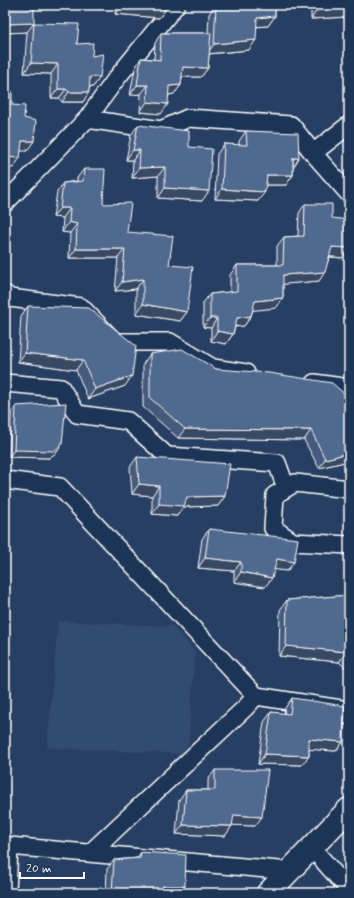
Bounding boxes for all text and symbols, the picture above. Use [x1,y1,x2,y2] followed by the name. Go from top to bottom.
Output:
[20,854,84,880] scale bar
[26,861,52,877] text: 20 m

